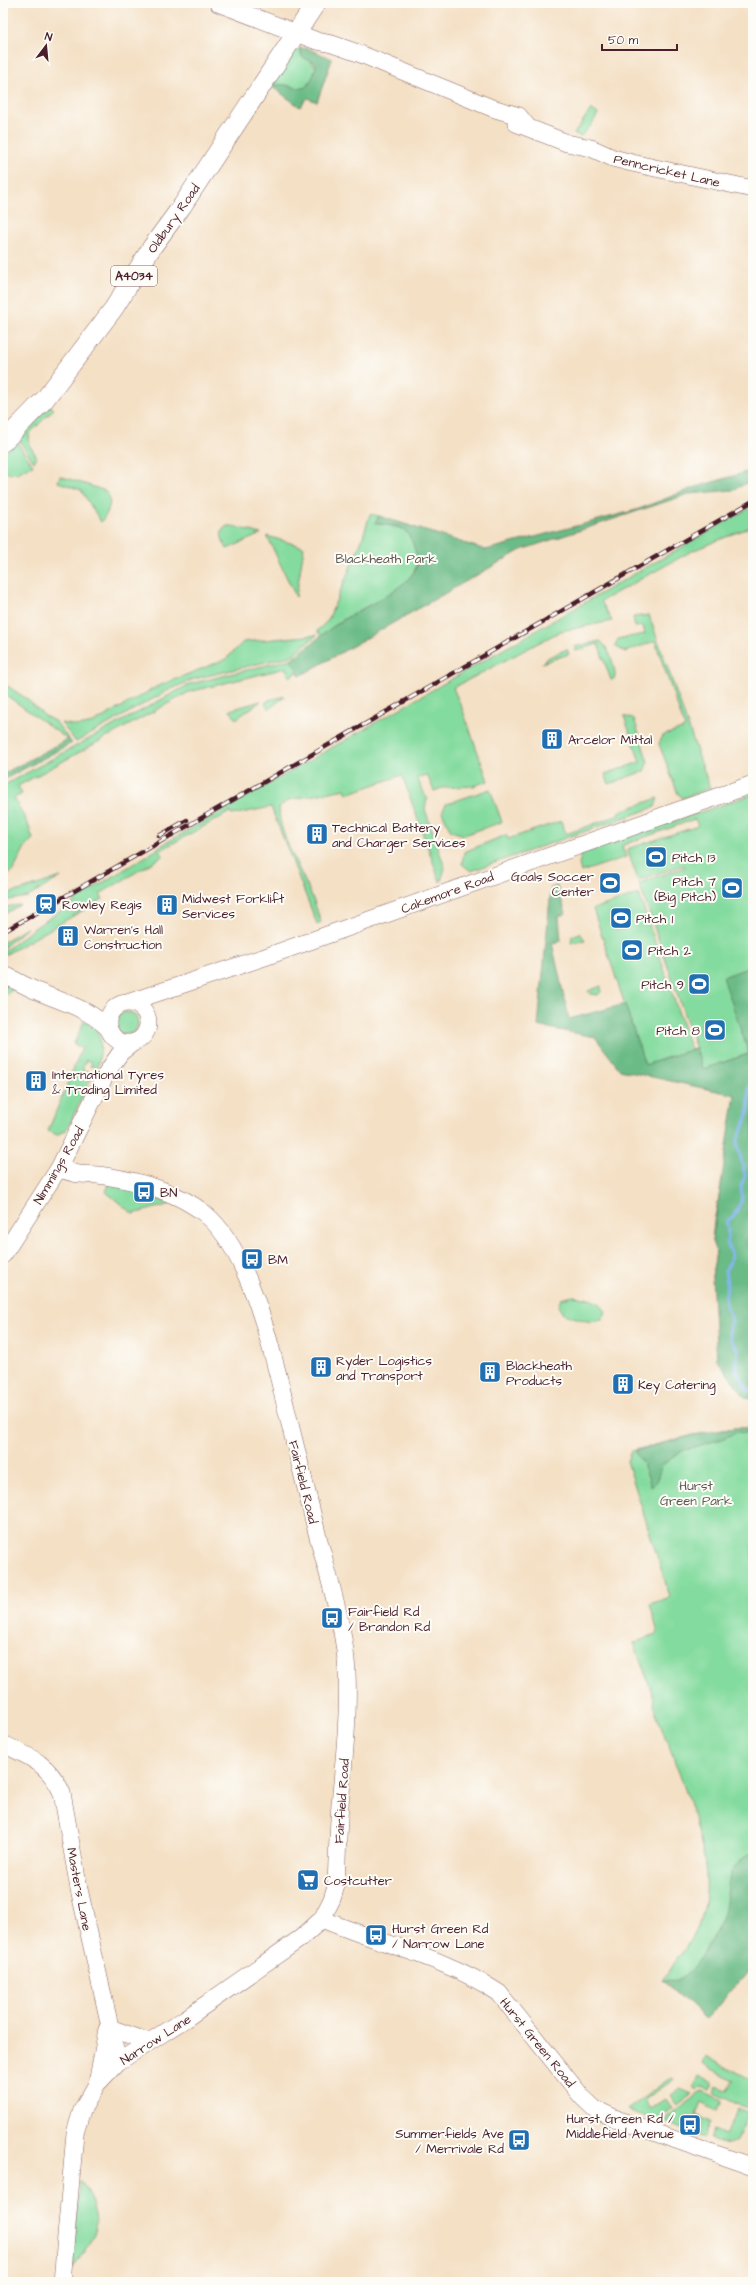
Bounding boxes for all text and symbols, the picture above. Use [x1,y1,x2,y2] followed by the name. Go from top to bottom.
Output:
[26,26,66,66] north arrow
[602,26,677,52] scale bar
[43,29,54,45] text: N
[608,32,639,49] text: 50 m
[612,150,722,192] street label: Penncricket Lane
[143,180,205,257] street label: Oldbury Road
[111,266,157,286] road number: A4034
[335,550,437,568] park label: Blackheath Park
[539,726,565,752] building icon: Arcelor Mittal
[568,731,652,749] place label: Arcelor Mittal
[332,819,466,853] place label: Technical Battery and Charger Services
[304,821,330,847] building icon: Technical Battery and Charger Services
[643,844,669,870] sports icon: Pitch 13
[672,849,716,867] place label: Pitch 13
[398,868,497,918] street label: Cakemore Road
[511,868,594,901] place label: Goals Soccer Center
[597,870,623,896] sports icon: Goals Soccer Center
[654,873,716,907] place label: Pitch 7 (Big Pitch)
[719,875,745,901] sports icon: Pitch 7 (Big Pitch)
[182,890,285,923] place label: Midwest Forklift Services
[33,891,59,917] station icon: Rowley Regis
[154,892,180,918] building icon: Midwest Forklift Services
[62,896,142,915] place label: Rowley Regis
[608,905,634,931] sports icon: Pitch 1
[636,910,673,928] place label: Pitch 1
[84,921,163,954] place label: Warren's Hall Construction
[55,923,81,949] building icon: Warren's Hall Construction
[619,937,645,963] sports icon: Pitch 2
[648,942,691,960] place label: Pitch 2
[686,971,712,997] sports icon: Pitch 9
[641,976,684,994] place label: Pitch 9
[702,1017,728,1043] sports icon: Pitch 8
[656,1022,701,1040] place label: Pitch 8
[52,1066,164,1100] place label: International Tyres & Trading Limited
[23,1068,49,1094] building icon: International Tyres & Trading Limited
[29,1123,89,1208] street label: Nimmings Road
[131,1179,157,1205] bus stop icon: BN
[160,1184,177,1202] place label: BN
[239,1246,265,1272] bus stop icon: BM
[268,1251,288,1269] place label: BM
[336,1352,432,1385] place label: Ryder Logistics and Transport
[308,1354,334,1380] building icon: Ryder Logistics and Transport
[506,1357,572,1390] place label: Blackheath Products
[477,1359,503,1385] building icon: Blackheath Products
[610,1371,636,1397] building icon: Key Catering
[638,1376,716,1395] place label: Key Catering
[284,1439,322,1526] street label: Fairfield Road
[660,1477,732,1510] park label: Hurst Green Park
[348,1603,431,1636] place label: Fairfield Rd / Brandon Rd
[319,1605,345,1631] bus stop icon: Fairfield Rd / Brandon Rd
[330,1758,354,1844] street label: Fairfield Road
[62,1846,96,1932] street label: Masters Lane
[295,1867,321,1893] supermarket icon: Costcutter
[324,1872,392,1890] place label: Costcutter
[392,1920,489,1953] place label: Hurst Green Rd / Narrow Lane
[363,1922,389,1948] bus stop icon: Hurst Green Rd / Narrow Lane
[495,1994,579,2091] street label: Hurst Green Road
[117,2010,195,2070] street label: Narrow Lane
[566,2110,674,2143] place label: Hurst Green Rd / Middlefield Avenue
[677,2112,703,2138] bus stop icon: Hurst Green Rd / Middlefield Avenue
[395,2125,504,2158] place label: Summerfields Ave / Merrivale Rd
[506,2127,532,2153] bus stop icon: Summerfields Ave / Merrivale Rd

